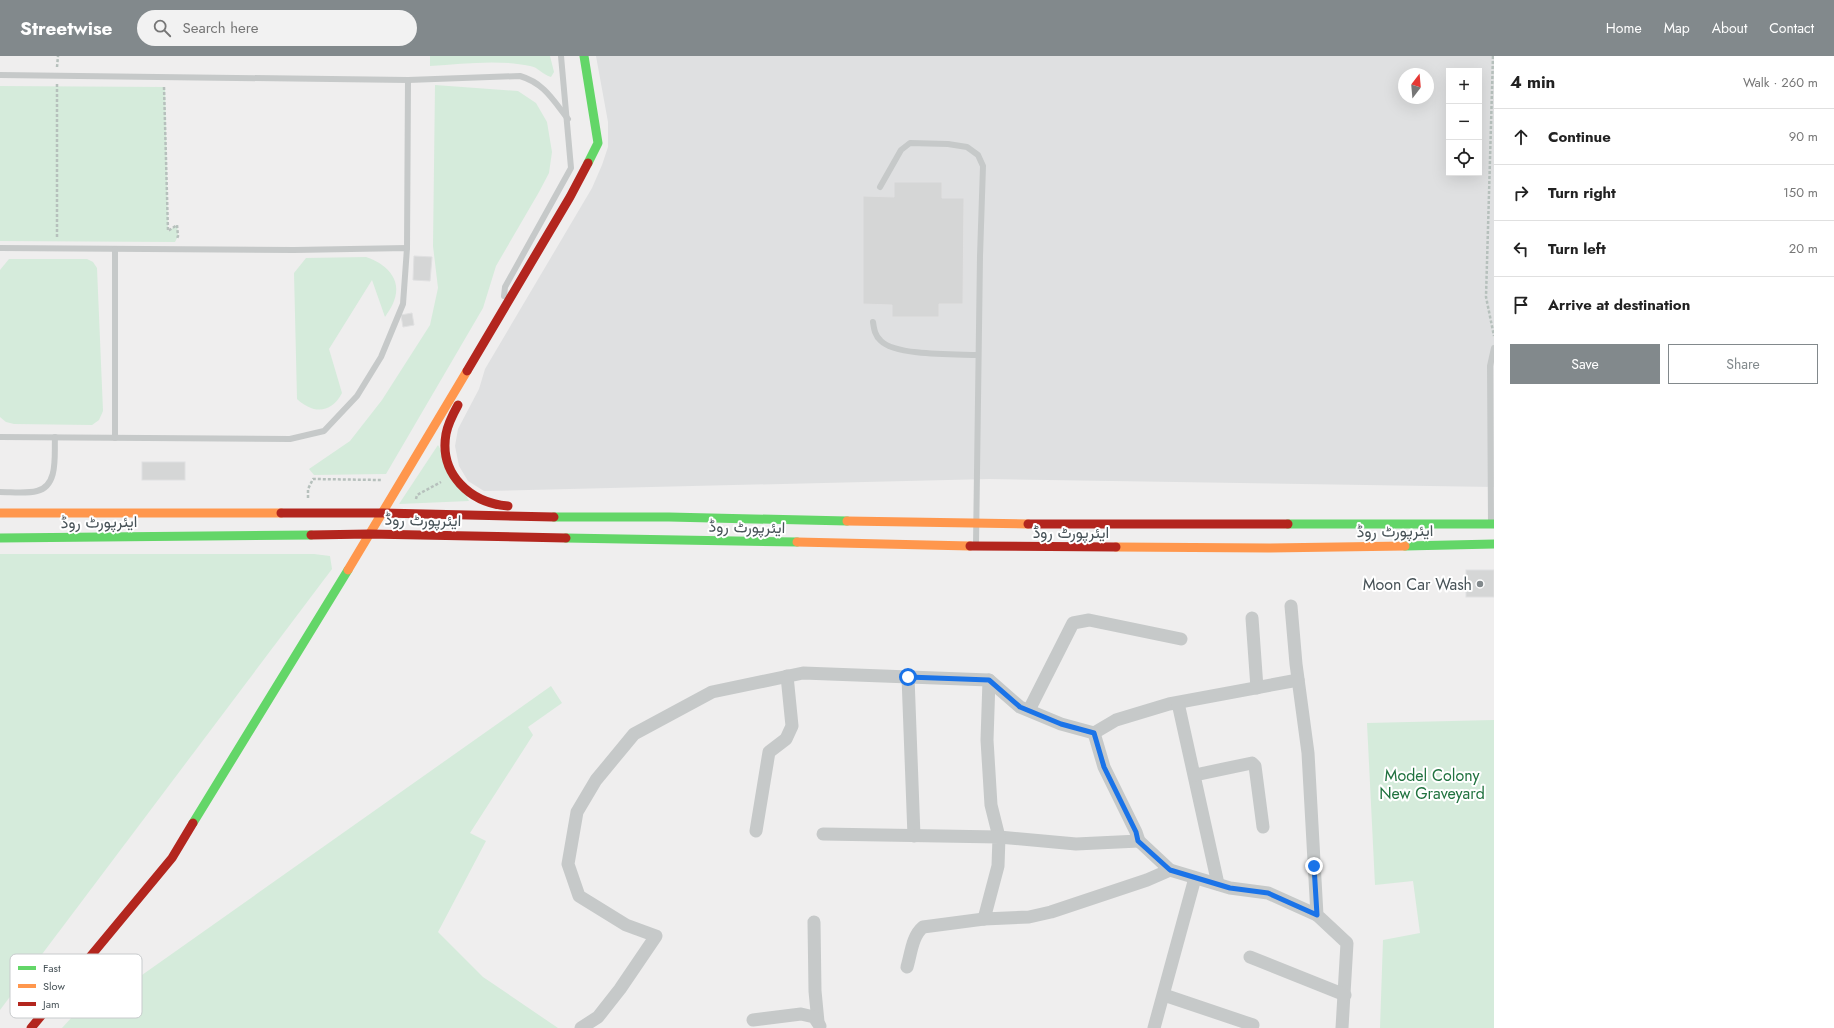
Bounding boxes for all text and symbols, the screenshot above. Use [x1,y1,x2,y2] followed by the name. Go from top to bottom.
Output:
[137,10,417,46] search box
[20,15,113,42] text: Streetwise
[151,17,173,39] icon: search
[183,17,258,39] text: Search here
[1606,18,1642,38] text: Home
[1664,18,1690,38] text: Map
[1712,18,1747,38] text: About
[1769,18,1814,38] text: Contact
[1398,68,1434,104] north arrow
[1446,68,1482,176] map controls
[1446,68,1482,104] button: +
[1510,70,1555,94] text: 4 min
[1743,73,1818,92] text: Walk · 260 m
[1446,104,1482,140] button: −
[1510,126,1532,148] icon: ahead
[1548,126,1611,148] text: Continue
[1789,127,1818,146] text: 90 m
[1446,140,1482,176] button: locate
[1510,182,1532,204] icon: right
[1548,182,1616,204] text: Turn right
[1783,183,1818,202] text: 150 m
[1510,238,1532,260] icon: left
[1548,238,1606,260] text: Turn left
[1789,239,1818,258] text: 20 m
[1510,294,1532,316] icon: arrive
[1548,294,1690,316] text: Arrive at destination
[1510,344,1660,384] button: Save
[1668,344,1818,384] button: Share
[385,508,461,532] street label: ایئرپورٹ روڈ
[61,510,137,534] street label: ایئرپورٹ روڈ
[709,515,785,539] street label: ایئرپورٹ روڈ
[1357,519,1433,543] street label: ایئرپورٹ روڈ
[1033,521,1109,544] street label: ایئرپورٹ روڈ
[1363,573,1472,596] place label: Moon Car Wash
[1475,579,1485,589] marker: Moon Car Wash
[899,668,917,686] route start
[1379,764,1485,805] park label: Model Colony New Graveyard
[1305,857,1323,875] route end
[10,954,142,1018] legend
[43,960,61,976] text: Fast
[43,978,65,994] text: Slow
[41,996,60,1012] text: Jam

